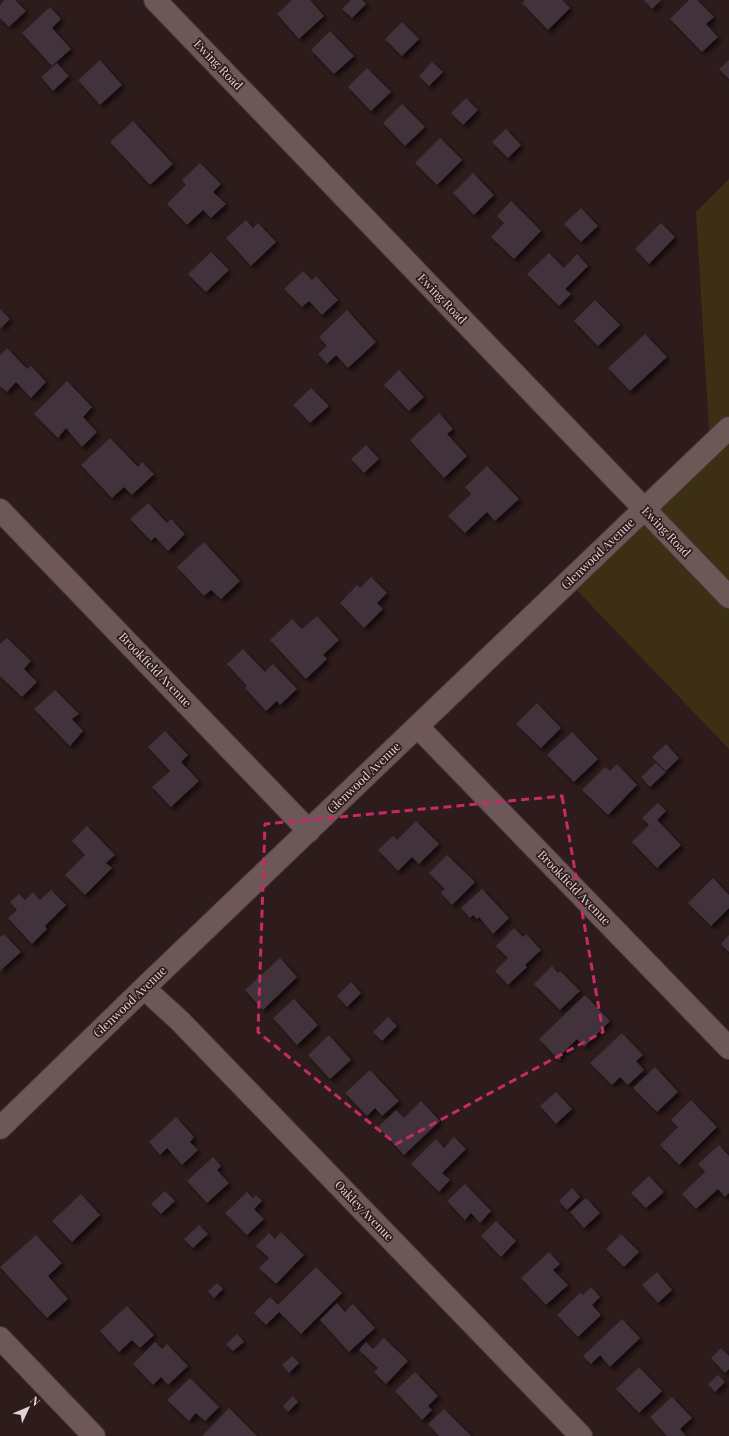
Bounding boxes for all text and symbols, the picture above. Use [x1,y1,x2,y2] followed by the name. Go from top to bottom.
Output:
[191,36,247,93] street label: Ewing Road
[415,270,471,327] street label: Ewing Road
[639,503,695,560] street label: Ewing Road
[557,514,637,592] street label: Glenwood Avenue
[116,628,196,710] street label: Brookfield Avenue
[323,738,403,816] street label: Glenwood Avenue
[535,846,615,928] street label: Brookfield Avenue
[89,962,169,1040] street label: Glenwood Avenue
[332,1177,398,1244] street label: Oakley Avenue
[8,1388,48,1428] north arrow
[27,1393,44,1409] text: N

